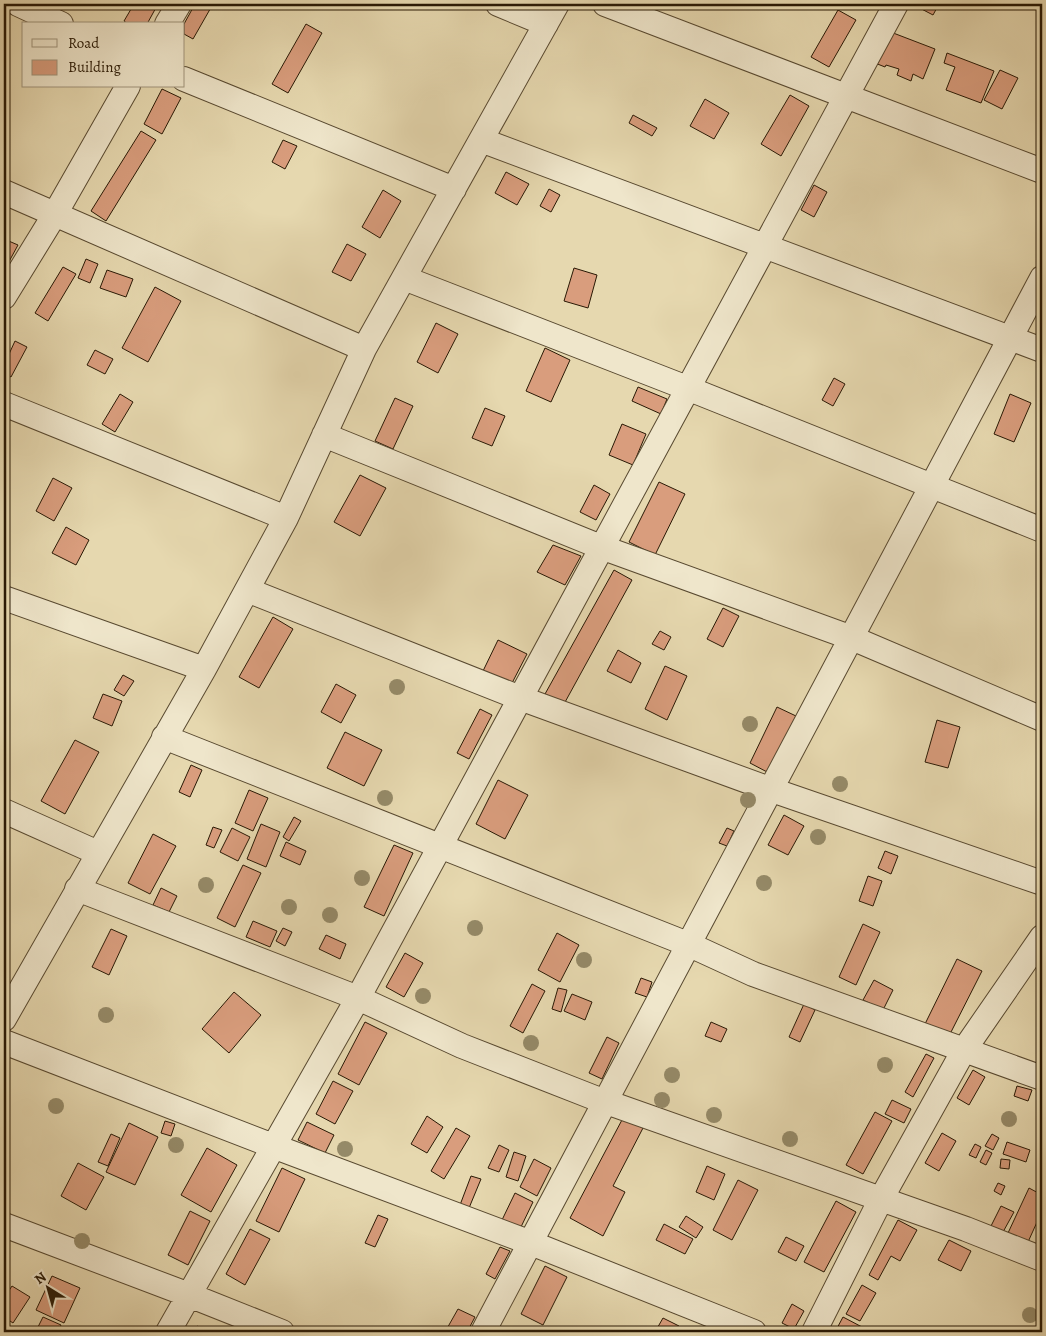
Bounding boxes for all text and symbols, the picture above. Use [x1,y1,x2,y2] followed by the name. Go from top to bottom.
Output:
[22,22,185,88] legend
[68,33,100,53] text: Road
[68,57,121,77] text: Building
[22,1264,72,1314] north arrow
[31,1267,50,1289] text: N

